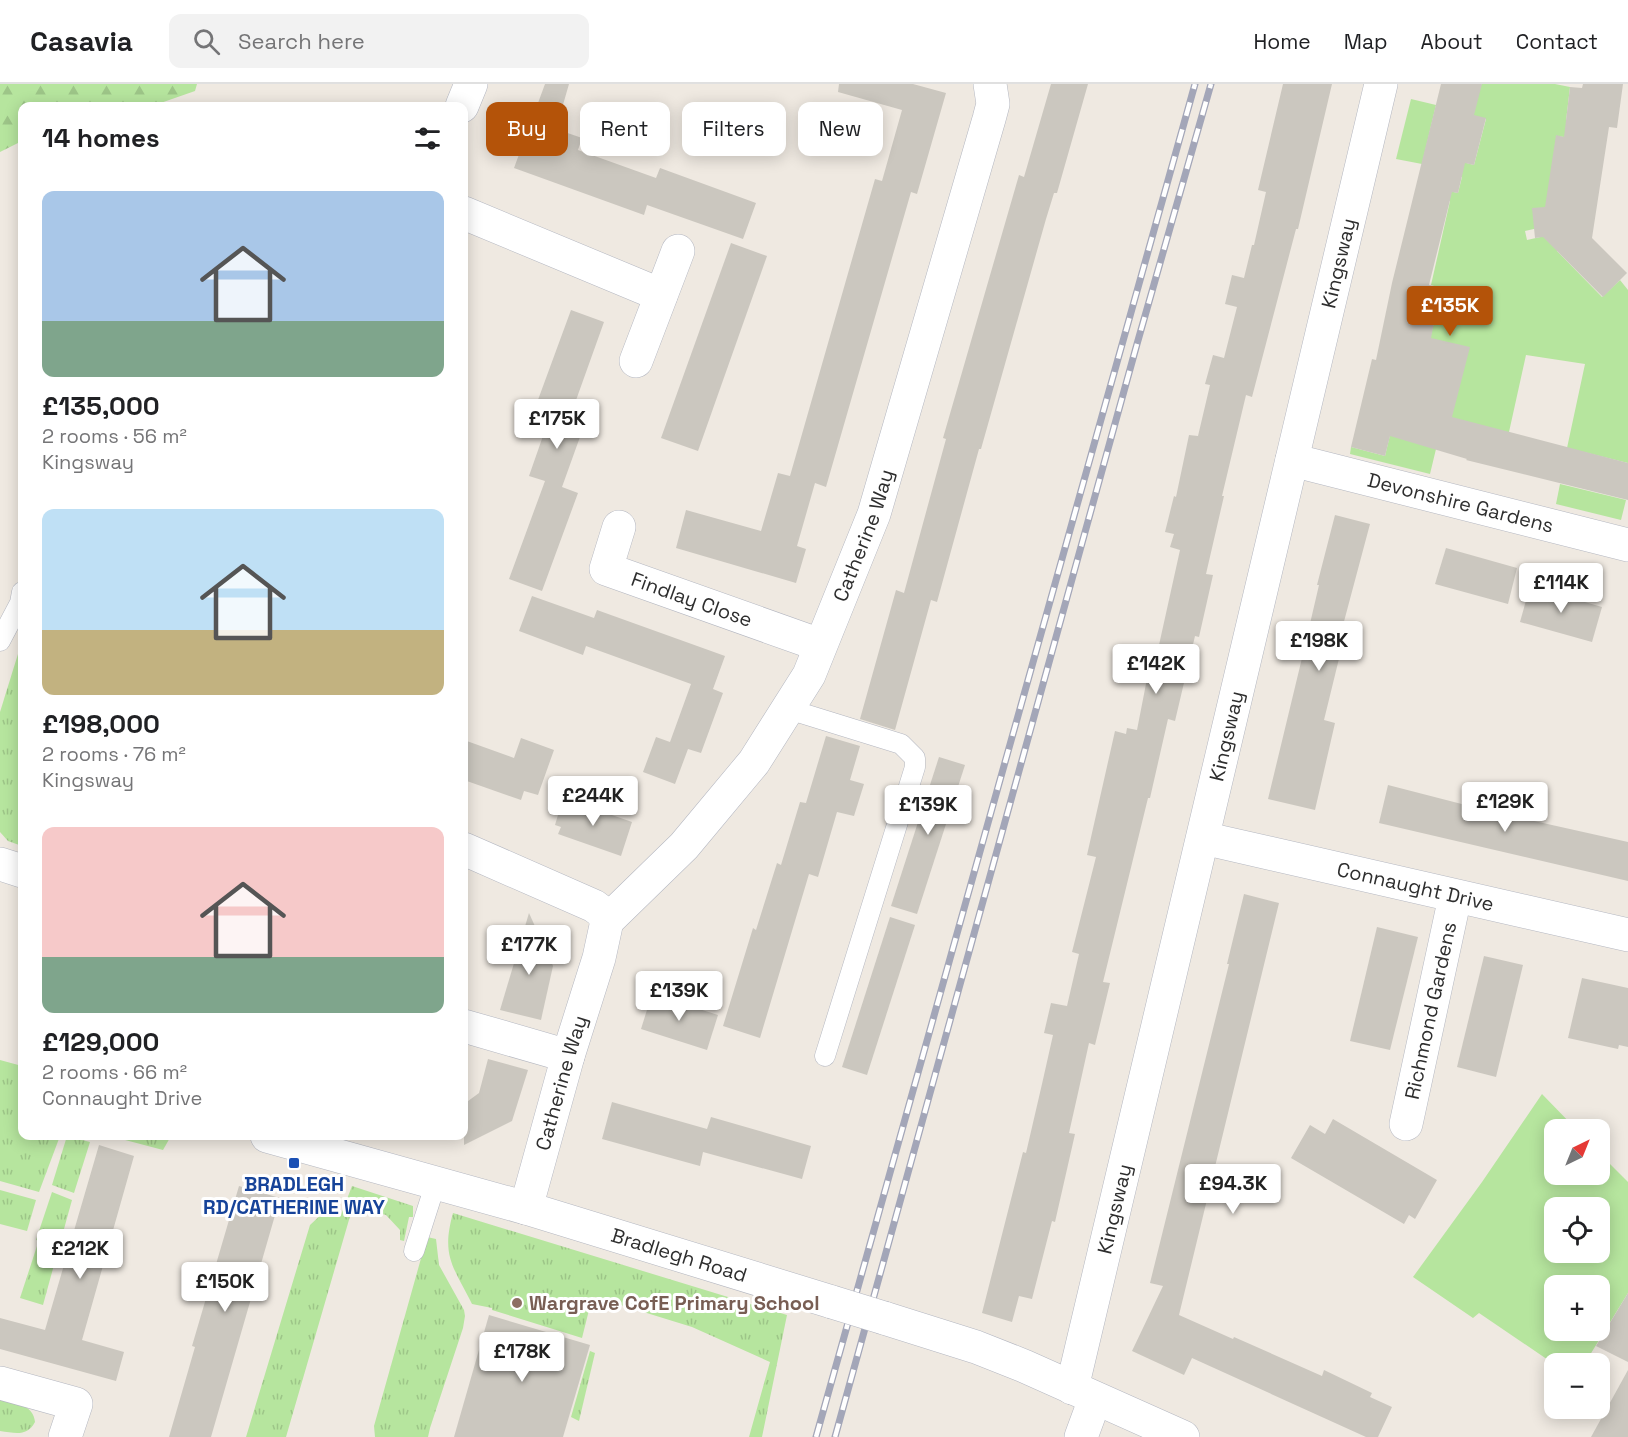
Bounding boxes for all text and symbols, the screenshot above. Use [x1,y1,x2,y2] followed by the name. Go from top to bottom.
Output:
[169,14,589,68] search box
[30,23,133,59] text: Casavia
[190,25,223,58] icon: search
[238,27,365,55] text: Search here
[1253,28,1311,55] text: Home
[1344,28,1388,55] text: Map
[1421,28,1483,55] text: About
[1516,28,1598,55] text: Contact
[486,102,568,156] chip: Buy
[580,102,670,156] chip: Rent
[682,102,786,156] chip: Filters
[798,102,883,156] chip: New
[42,121,160,155] text: 14 homes
[411,122,444,155] icon: filters
[1315,215,1362,311] street label: Kingsway
[189,230,297,338] icon: home
[1408,286,1492,337] pin: £135K
[1421,292,1479,318] text: £135K
[42,389,160,423] text: £135,000
[515,399,599,450] pin: £175K
[528,405,586,431] text: £175K
[42,423,187,449] text: 2 rooms · 56 m²
[42,449,134,475] text: Kingsway
[827,466,899,605] street label: Catherine Way
[1365,467,1556,539] street label: Devonshire Gardens
[189,548,297,656] icon: home
[1519,563,1603,614] pin: £114K
[628,566,756,633] street label: Findlay Close
[1533,569,1589,595] text: £114K
[1277,621,1361,672] pin: £198K
[1290,627,1348,653] text: £198K
[1114,644,1198,695] pin: £142K
[1127,650,1185,676] text: £142K
[1203,688,1250,784] street label: Kingsway
[42,707,160,741] text: £198,000
[42,741,186,767] text: 2 rooms · 76 m²
[42,767,134,793] text: Kingsway
[551,776,635,827] pin: £244K
[562,782,624,808] text: £244K
[1463,782,1547,833] pin: £129K
[886,785,970,836] pin: £139K
[1476,788,1534,814] text: £129K
[899,791,957,817] text: £139K
[1334,856,1497,917] street label: Connaught Drive
[189,866,297,974] icon: home
[1399,919,1462,1102] street label: Richmond Gardens
[487,925,571,976] pin: £177K
[501,931,557,957] text: £177K
[637,971,721,1022] pin: £139K
[650,977,708,1003] text: £139K
[530,1012,593,1153] street label: Catherine Way
[42,1025,159,1059] text: £129,000
[42,1059,187,1085] text: 2 rooms · 66 m²
[42,1085,202,1111] text: Connaught Drive
[1544,1119,1610,1185] north arrow
[1544,1119,1610,1419] map controls
[287,1156,301,1170] marker: BRADLEGH RD/CATHERINE WAY
[1091,1161,1138,1257] street label: Kingsway
[1184,1164,1282,1215] pin: £94.3K
[1199,1170,1267,1196] text: £94.3K
[203,1171,386,1220] place label: BRADLEGH RD/CATHERINE WAY
[1544,1197,1610,1263] button: locate
[608,1222,750,1288] street label: Bradlegh Road
[38,1229,122,1280] pin: £212K
[51,1235,109,1261] text: £212K
[183,1262,267,1313] pin: £150K
[195,1268,255,1294] text: £150K
[1544,1275,1610,1341] button: +
[529,1290,820,1316] place label: Wargrave CofE Primary School
[510,1296,524,1310] marker: Wargrave CofE Primary School
[480,1332,564,1383] pin: £178K
[493,1338,551,1364] text: £178K
[1544,1353,1610,1419] button: −

